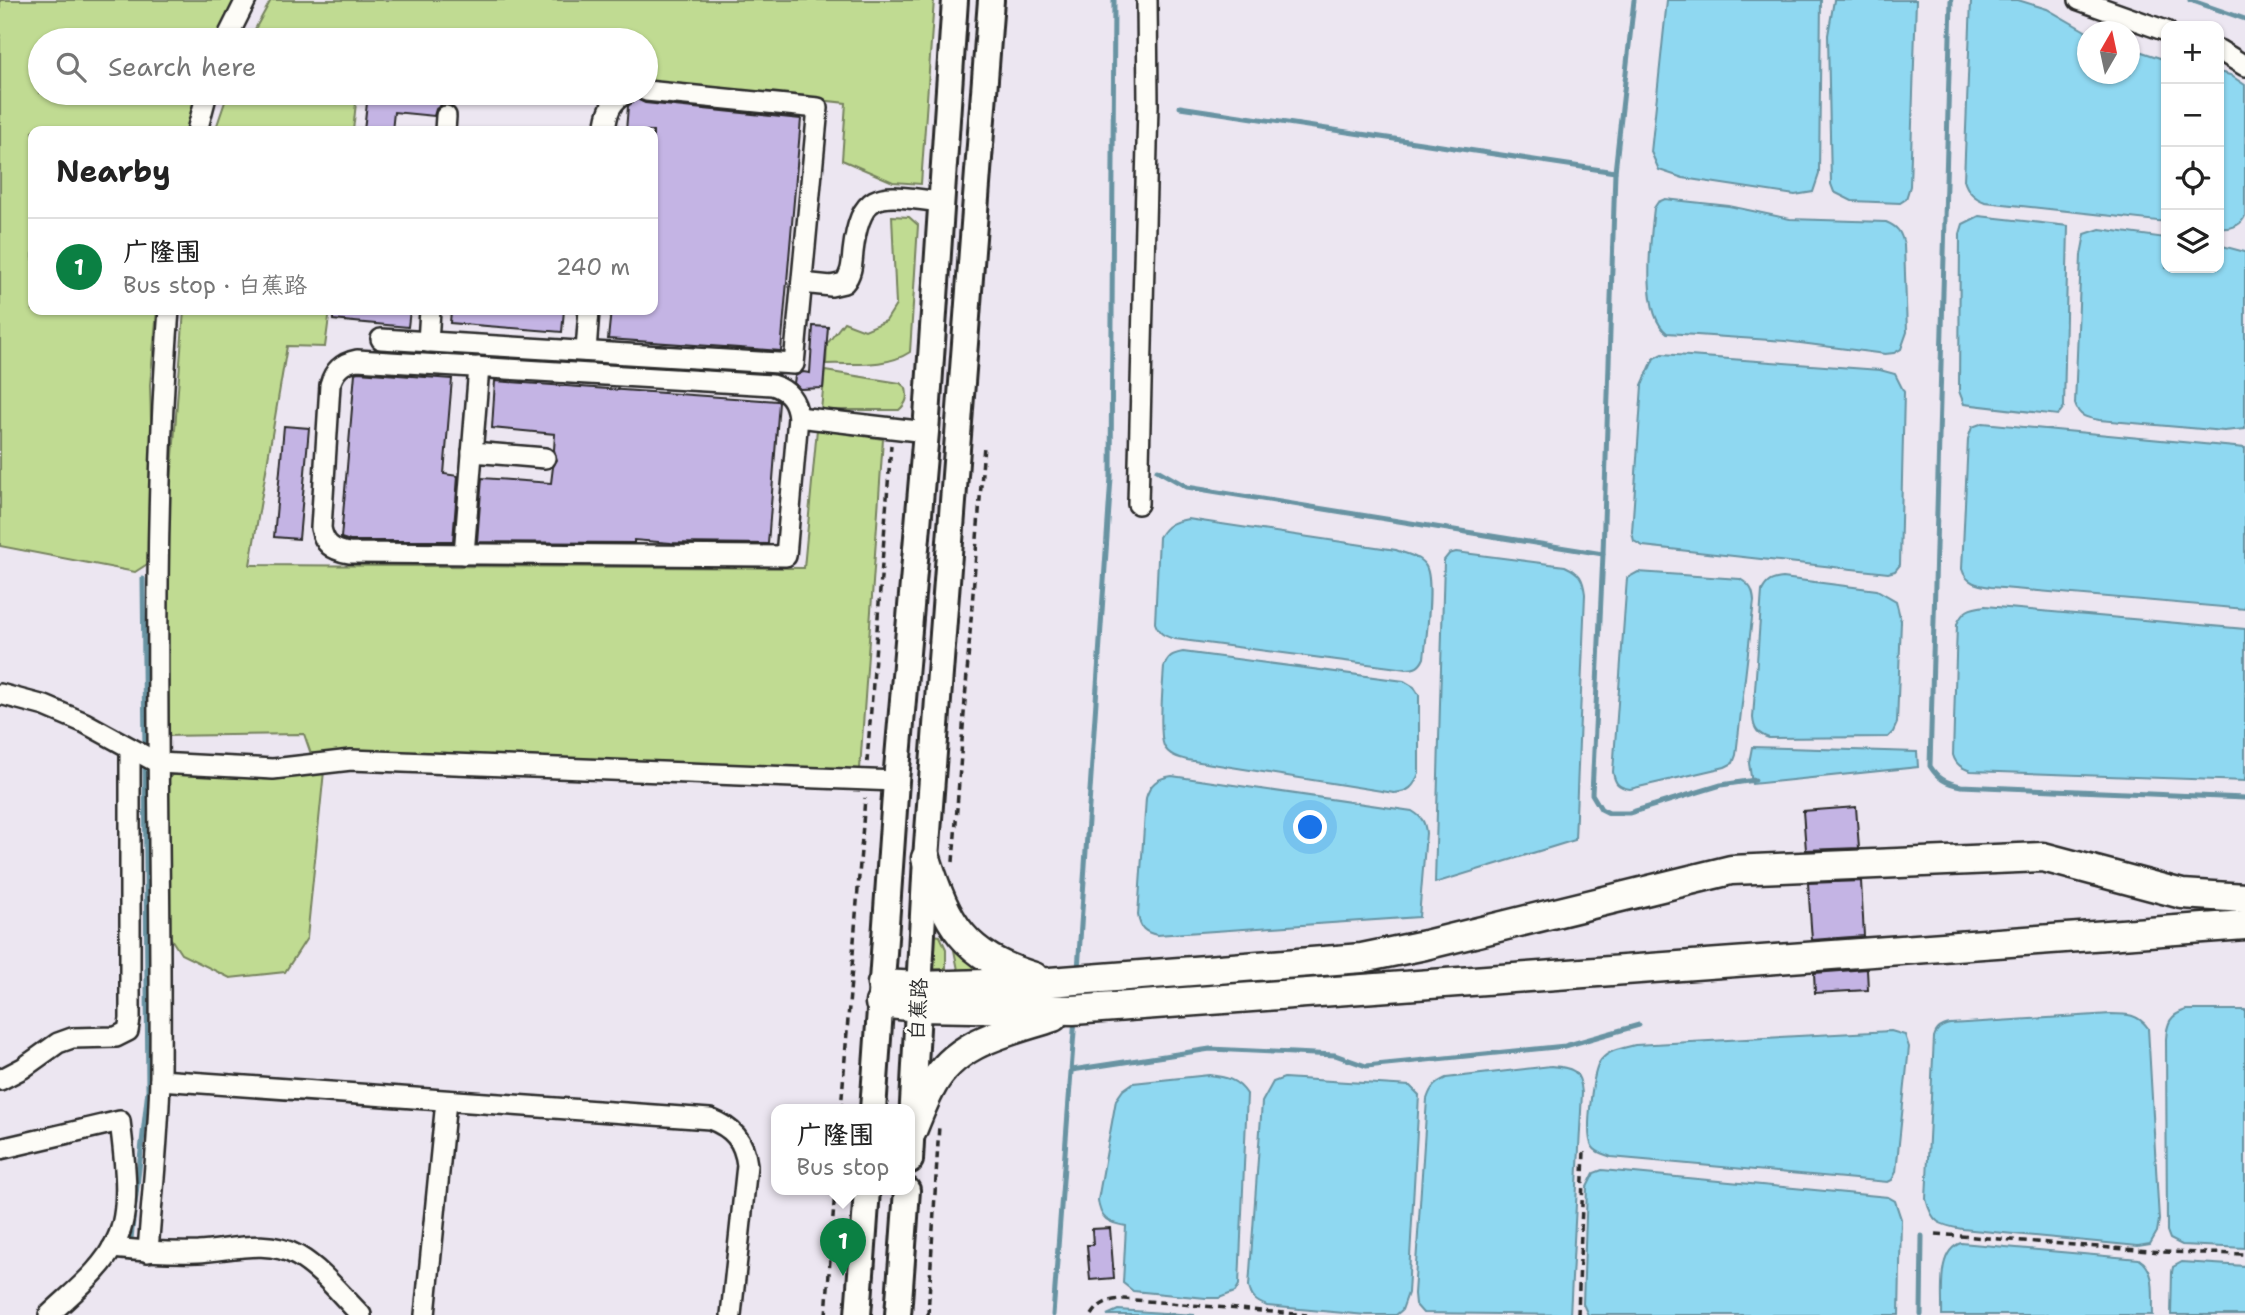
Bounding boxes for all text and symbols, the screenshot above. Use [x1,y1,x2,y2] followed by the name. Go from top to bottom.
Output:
[2077,21,2140,84] north arrow
[2161,21,2224,273] map controls
[2161,21,2224,84] button: +
[28,28,658,105] search box
[52,48,90,86] icon: search
[108,49,257,84] text: Search here
[2161,84,2224,147] button: −
[2161,147,2224,210] button: locate
[56,151,171,192] text: Nearby
[2161,210,2224,273] button: layers
[123,234,201,269] text: 广隆围
[74,252,84,282] text: 1
[556,252,630,282] text: 240 m
[123,270,307,300] text: Bus stop · 白蕉路
[1293,810,1327,844] your location
[902,977,934,1041] street label: 白蕉路
[771,1104,915,1195] popup
[797,1117,875,1152] text: 广隆围
[797,1152,889,1182] text: Bus stop
[820,1218,866,1276] pin: 1

